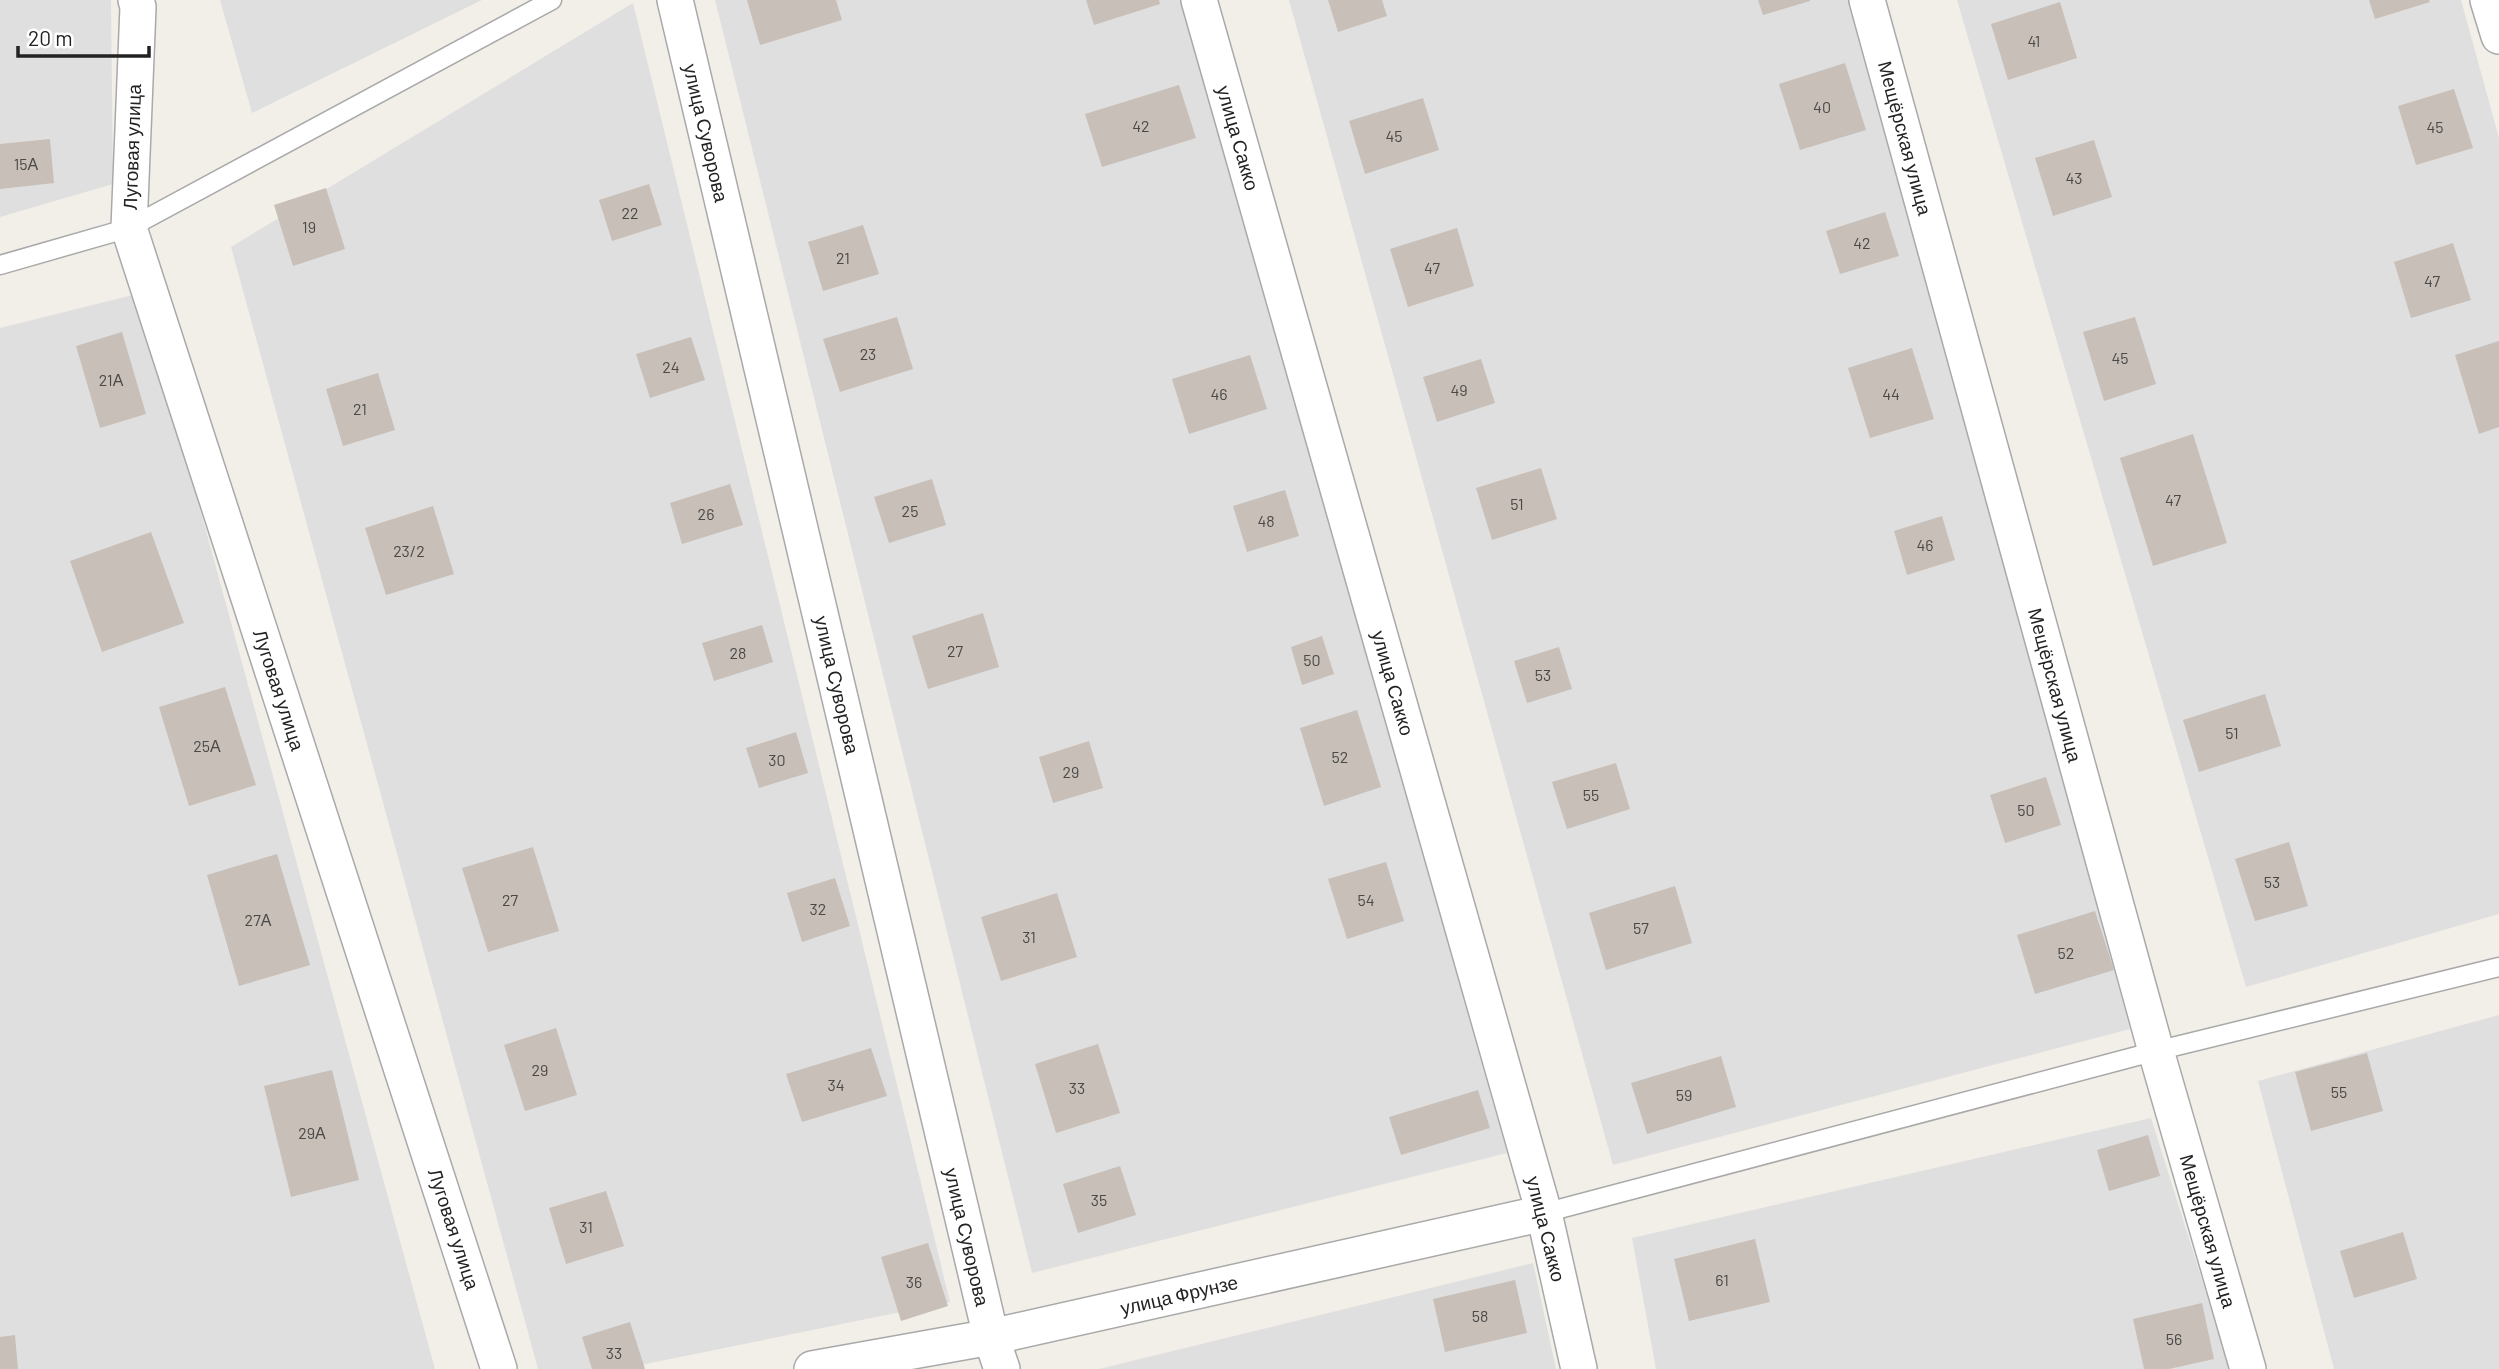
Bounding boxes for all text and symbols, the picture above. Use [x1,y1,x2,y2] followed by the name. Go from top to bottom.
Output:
[18,14,149,58] scale bar
[28,25,73,50] text: 20 m
[2028,31,2040,50] house number: 41
[1874,58,1937,218] street label: Мещёрская улица
[679,61,734,205] street label: улица Суворова
[118,83,145,210] street label: Луговая улица
[1213,83,1264,193] street label: улица Сакко
[1813,97,1831,116] house number: 40
[1132,116,1150,135] house number: 42
[2426,117,2444,136] house number: 45
[1385,126,1403,145] house number: 45
[14,154,39,173] house number: 15А
[2065,168,2083,187] house number: 43
[621,203,639,222] house number: 22
[302,217,316,236] house number: 19
[1853,233,1871,252] house number: 42
[836,248,850,267] house number: 21
[1424,258,1440,277] house number: 47
[2424,271,2440,290] house number: 47
[860,344,876,363] house number: 23
[2111,348,2129,367] house number: 45
[662,357,680,376] house number: 24
[99,370,124,389] house number: 21А
[1450,380,1468,399] house number: 49
[1210,384,1228,403] house number: 46
[1882,384,1900,403] house number: 44
[353,399,367,418] house number: 21
[2165,490,2181,509] house number: 47
[1510,494,1524,513] house number: 51
[902,501,918,520] house number: 25
[698,504,714,523] house number: 26
[1257,511,1275,530] house number: 48
[1916,535,1934,554] house number: 46
[393,541,425,560] house number: 23/2
[2024,605,2087,765] street label: Мещёрская улица
[810,613,865,757] street label: улица Суворова
[249,626,310,754] street label: Луговая улица
[1368,628,1419,738] street label: улица Сакко
[947,641,963,660] house number: 27
[730,643,746,662] house number: 28
[1303,650,1321,669] house number: 50
[1535,665,1551,684] house number: 53
[2225,723,2239,742] house number: 51
[193,736,221,755] house number: 25А
[1332,747,1348,766] house number: 52
[768,750,786,769] house number: 30
[1063,762,1079,781] house number: 29
[1583,785,1599,804] house number: 55
[2017,800,2035,819] house number: 50
[2264,872,2280,891] house number: 53
[502,890,518,909] house number: 27
[1357,890,1375,909] house number: 54
[810,899,826,918] house number: 32
[245,910,272,929] house number: 27А
[1633,918,1649,937] house number: 57
[1022,927,1036,946] house number: 31
[2058,943,2074,962] house number: 52
[532,1060,548,1079] house number: 29
[827,1075,845,1094] house number: 34
[1069,1078,1085,1097] house number: 33
[2331,1082,2347,1101] house number: 55
[1676,1085,1692,1104] house number: 59
[298,1123,326,1142] house number: 29А
[2176,1152,2241,1311] street label: Мещёрская улица
[424,1165,485,1293] street label: Луговая улица
[940,1165,995,1309] street label: улица Суворова
[1522,1174,1571,1284] street label: улица Сакко
[1091,1190,1107,1209] house number: 35
[579,1217,593,1236] house number: 31
[1118,1270,1240,1319] street label: улица Фрунзе
[1715,1270,1729,1289] house number: 61
[906,1272,922,1291] house number: 36
[1472,1306,1488,1325] house number: 58
[2166,1329,2182,1348] house number: 56
[606,1343,622,1362] house number: 33

